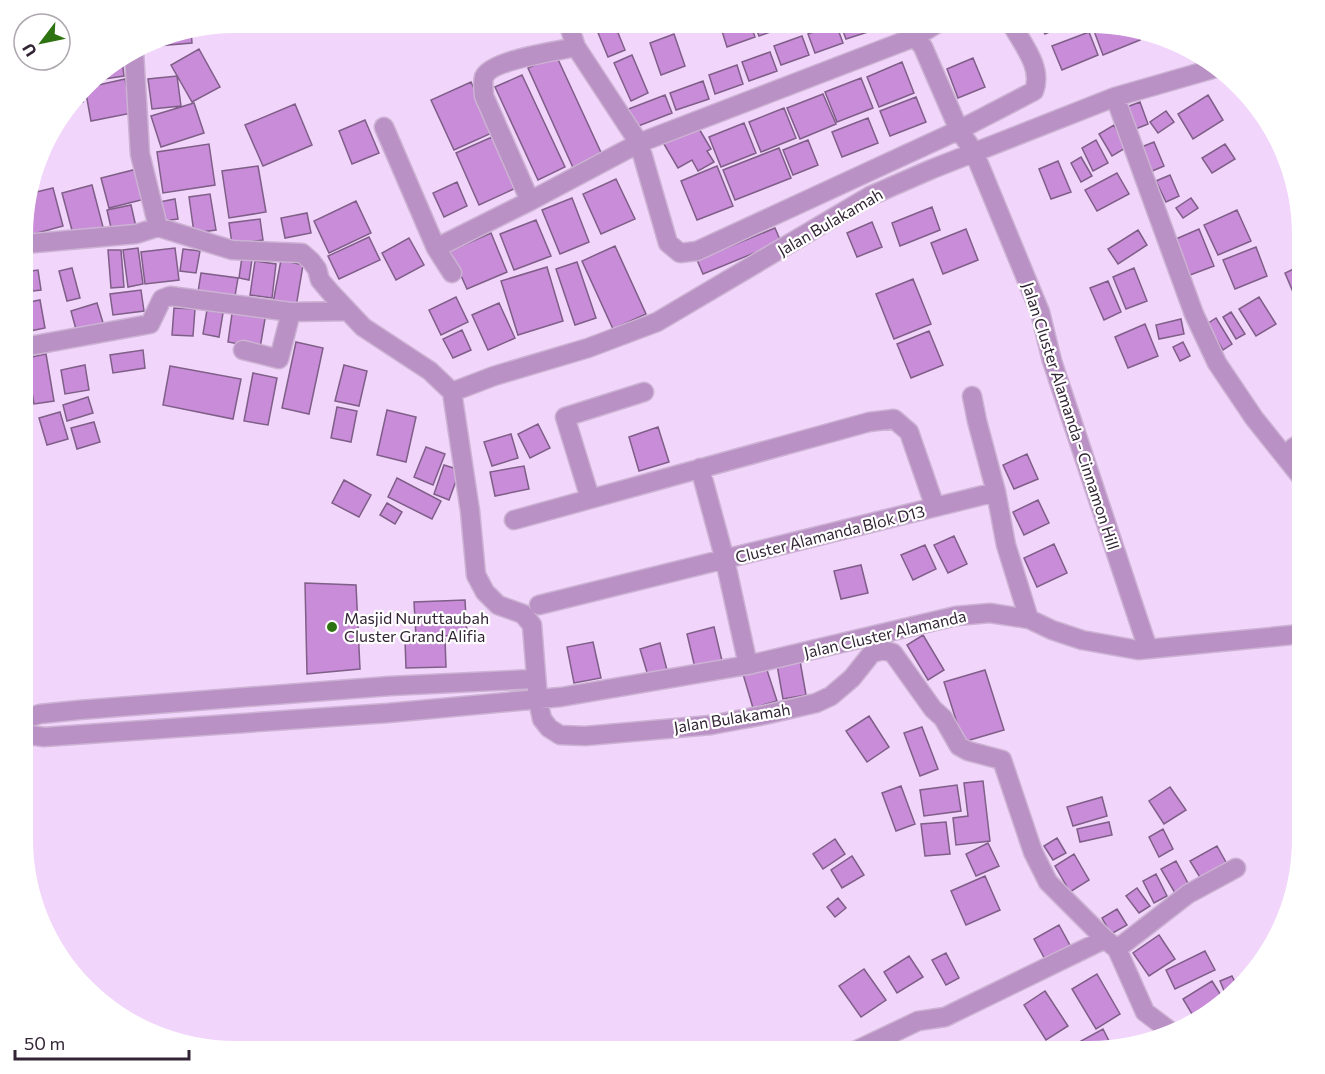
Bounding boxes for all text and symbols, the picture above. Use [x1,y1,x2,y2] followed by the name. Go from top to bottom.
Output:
[12,12,72,72] north arrow
[18,40,40,60] text: U
[774,184,886,259] street label: Jalan Bulakamah
[1019,280,1124,552] street label: Jalan Cluster Alamanda - Cinnamon Hill
[733,501,927,566] street label: Cluster Alamanda Blok D13
[802,606,968,661] street label: Jalan Cluster Alamanda
[344,608,489,645] place label: Masjid Nuruttaubah Cluster Grand Alifia
[325,620,339,634] marker: Masjid Nuruttaubah Cluster Grand Alifia
[672,699,792,736] street label: Jalan Bulakamah
[15,1023,189,1061] scale bar
[24,1032,65,1054] text: 50 m

